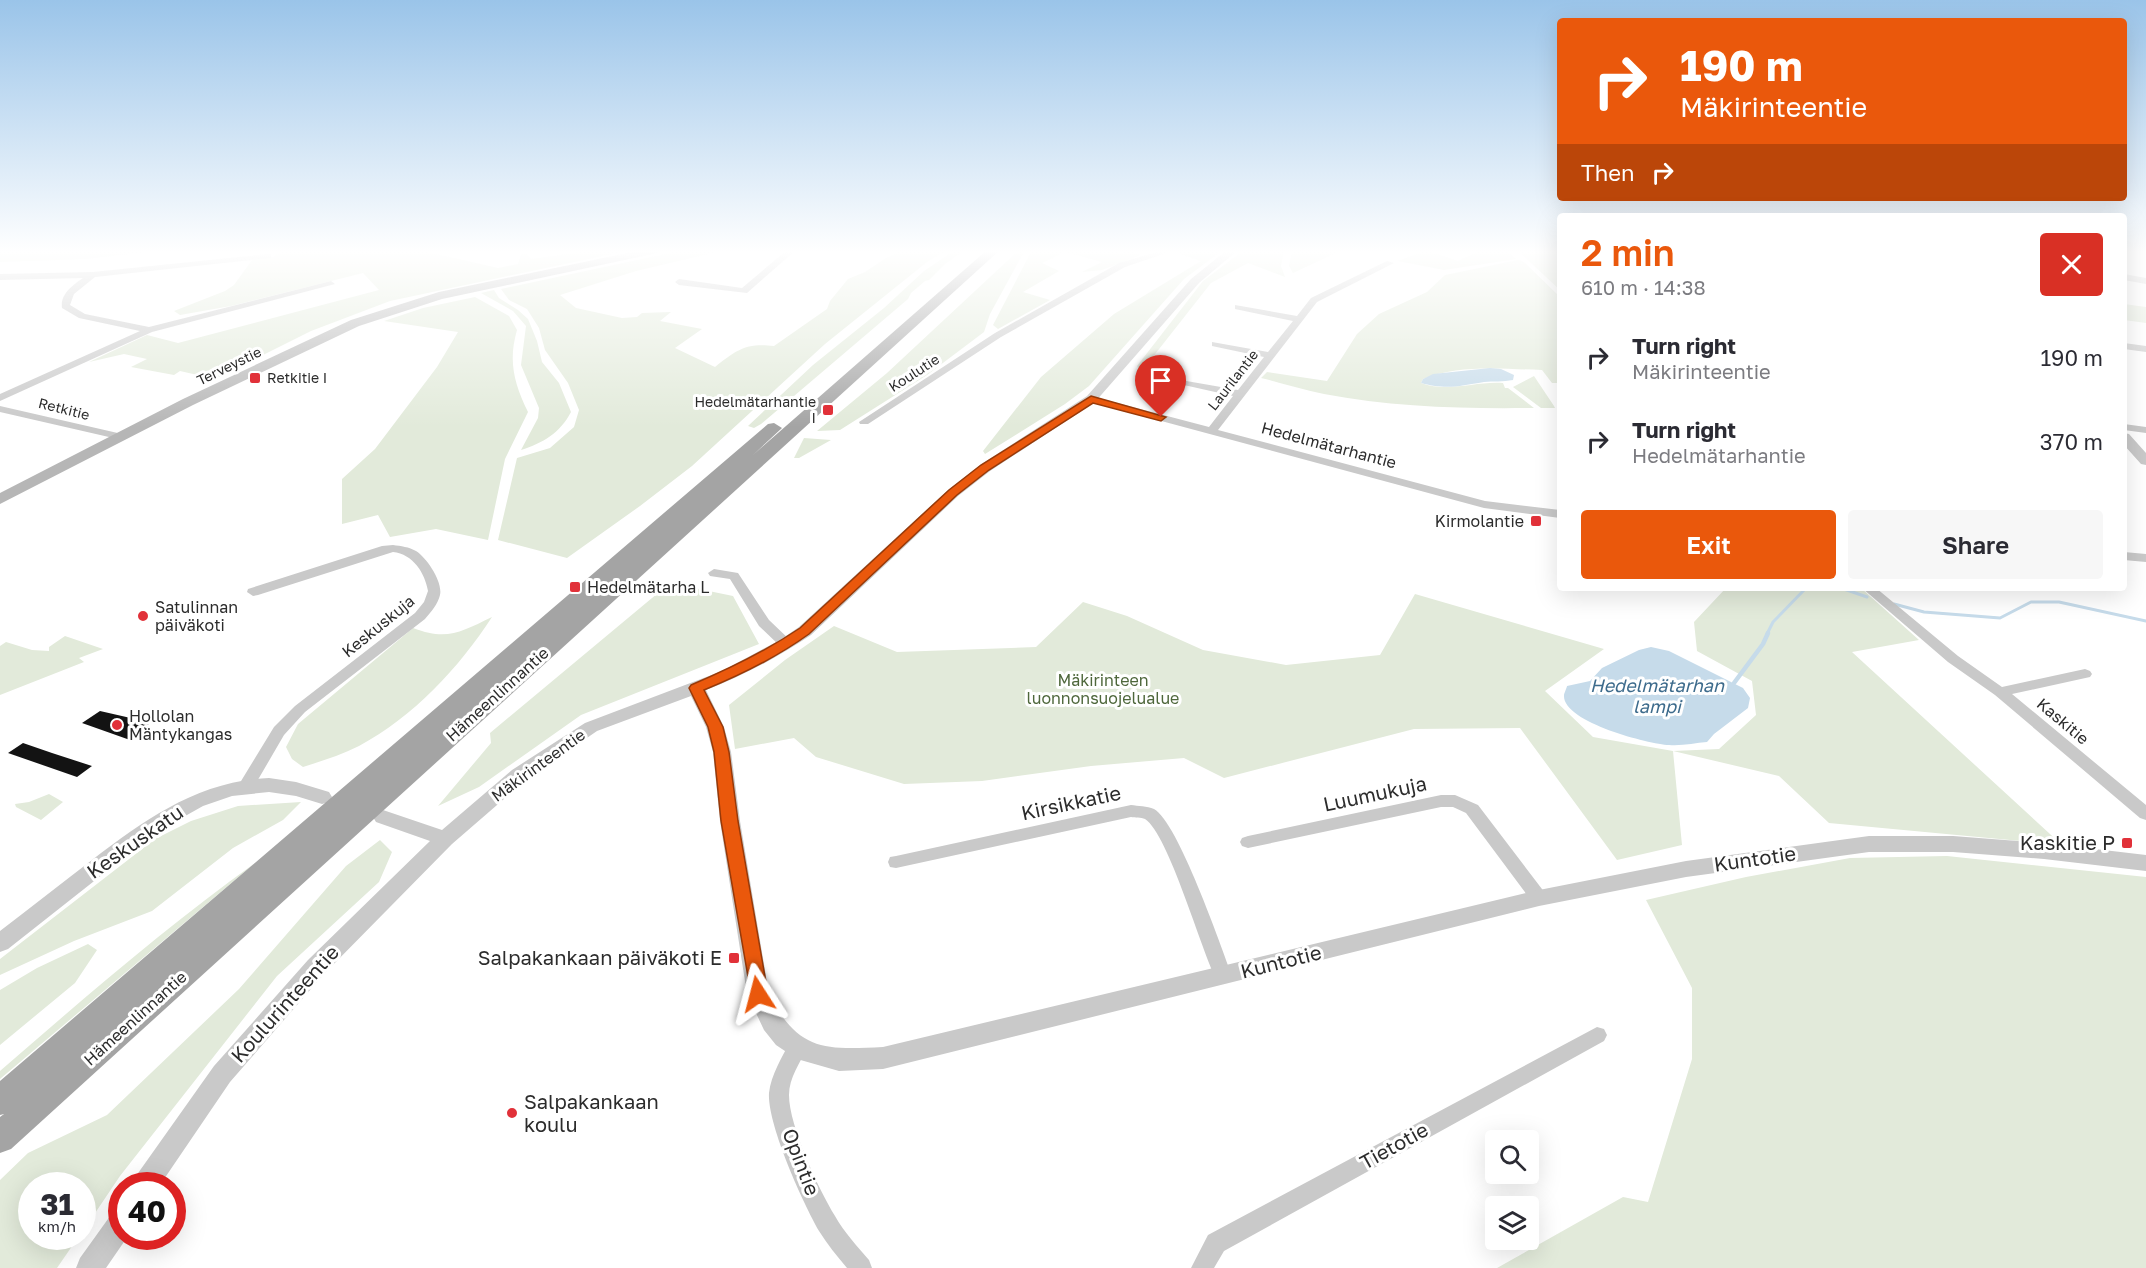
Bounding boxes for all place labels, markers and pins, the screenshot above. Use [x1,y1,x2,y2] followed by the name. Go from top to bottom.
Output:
[1135,355,1186,417] pin
[267,369,327,386] place label: Retkitie I
[248,371,262,385] marker: Retkitie I
[694,393,816,426] place label: Hedelmätarhantie I
[821,403,835,417] marker: Hedelmätarhantie I
[1435,511,1524,531] place label: Kirmolantie
[1529,514,1543,528] marker: Kirmolantie
[587,577,709,597] place label: Hedelmätarha L
[568,580,582,594] marker: Hedelmätarha L
[155,597,238,635] place label: Satulinnan päiväkoti
[136,609,150,623] marker: Satulinnan päiväkoti
[129,706,232,744] place label: Hollolan Mäntykangas
[110,718,124,732] marker: Hollolan Mäntykangas
[2020,830,2115,854] place label: Kaskitie P
[2120,836,2134,850] marker: Kaskitie P
[478,945,722,969] place label: Salpakankaan päiväkoti E
[727,951,741,965] marker: Salpakankaan päiväkoti E
[524,1089,659,1136] place label: Salpakankaan koulu
[505,1106,519,1120] marker: Salpakankaan koulu

